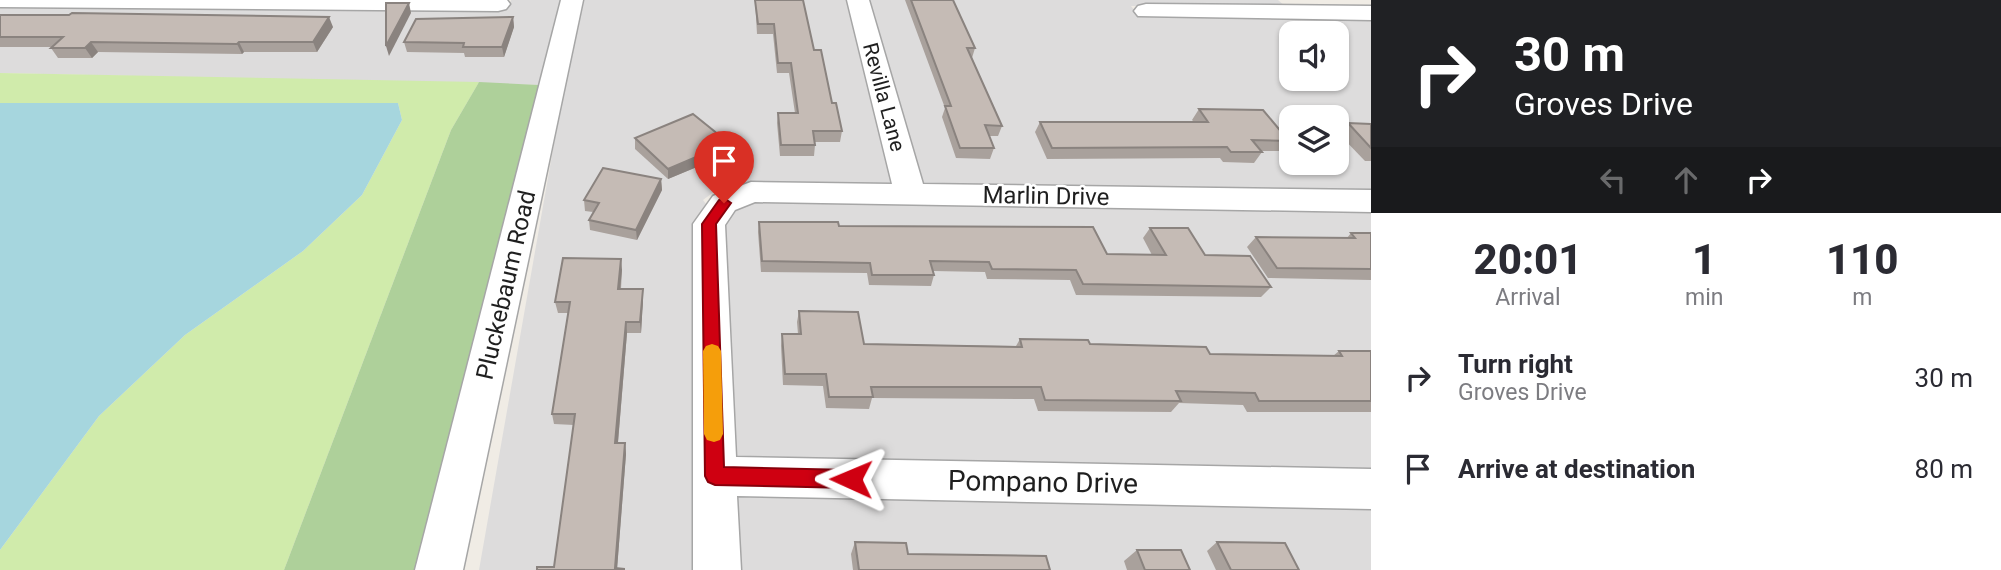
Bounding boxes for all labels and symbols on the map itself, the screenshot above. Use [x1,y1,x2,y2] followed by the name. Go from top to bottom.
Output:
[858,40,910,154] street label: Revilla Lane
[694,131,754,203] pin
[982,181,1110,211] street label: Marlin Drive
[471,188,541,382] street label: Pluckebaum Road
[814,442,888,516] position arrow
[948,464,1138,500] street label: Pompano Drive

